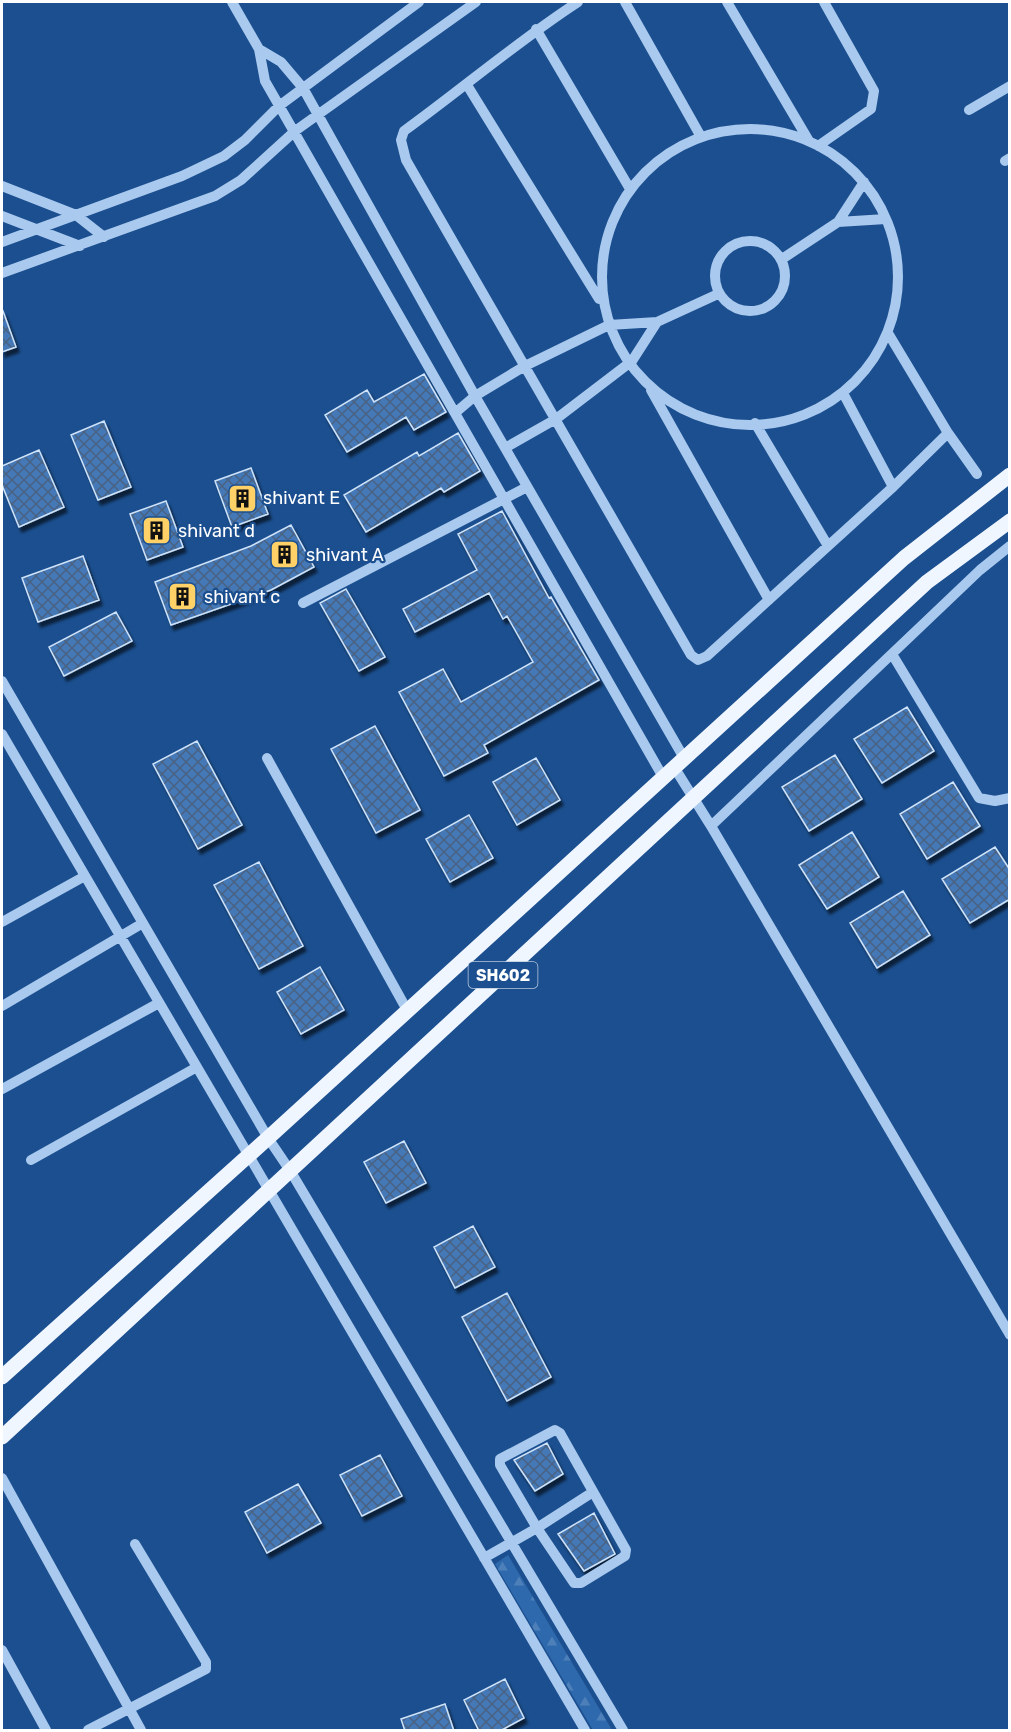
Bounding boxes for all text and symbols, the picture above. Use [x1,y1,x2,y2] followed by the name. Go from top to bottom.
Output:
[226,482,258,514] building icon: shivant E
[263,487,340,509] place label: shivant E
[141,515,173,547] building icon: shivant d
[178,520,255,542] place label: shivant d
[269,539,301,571] building icon: shivant A
[306,544,384,566] place label: shivant A
[167,581,199,613] building icon: shivant c
[204,586,280,608] place label: shivant c
[468,962,538,988] road number: SH602

